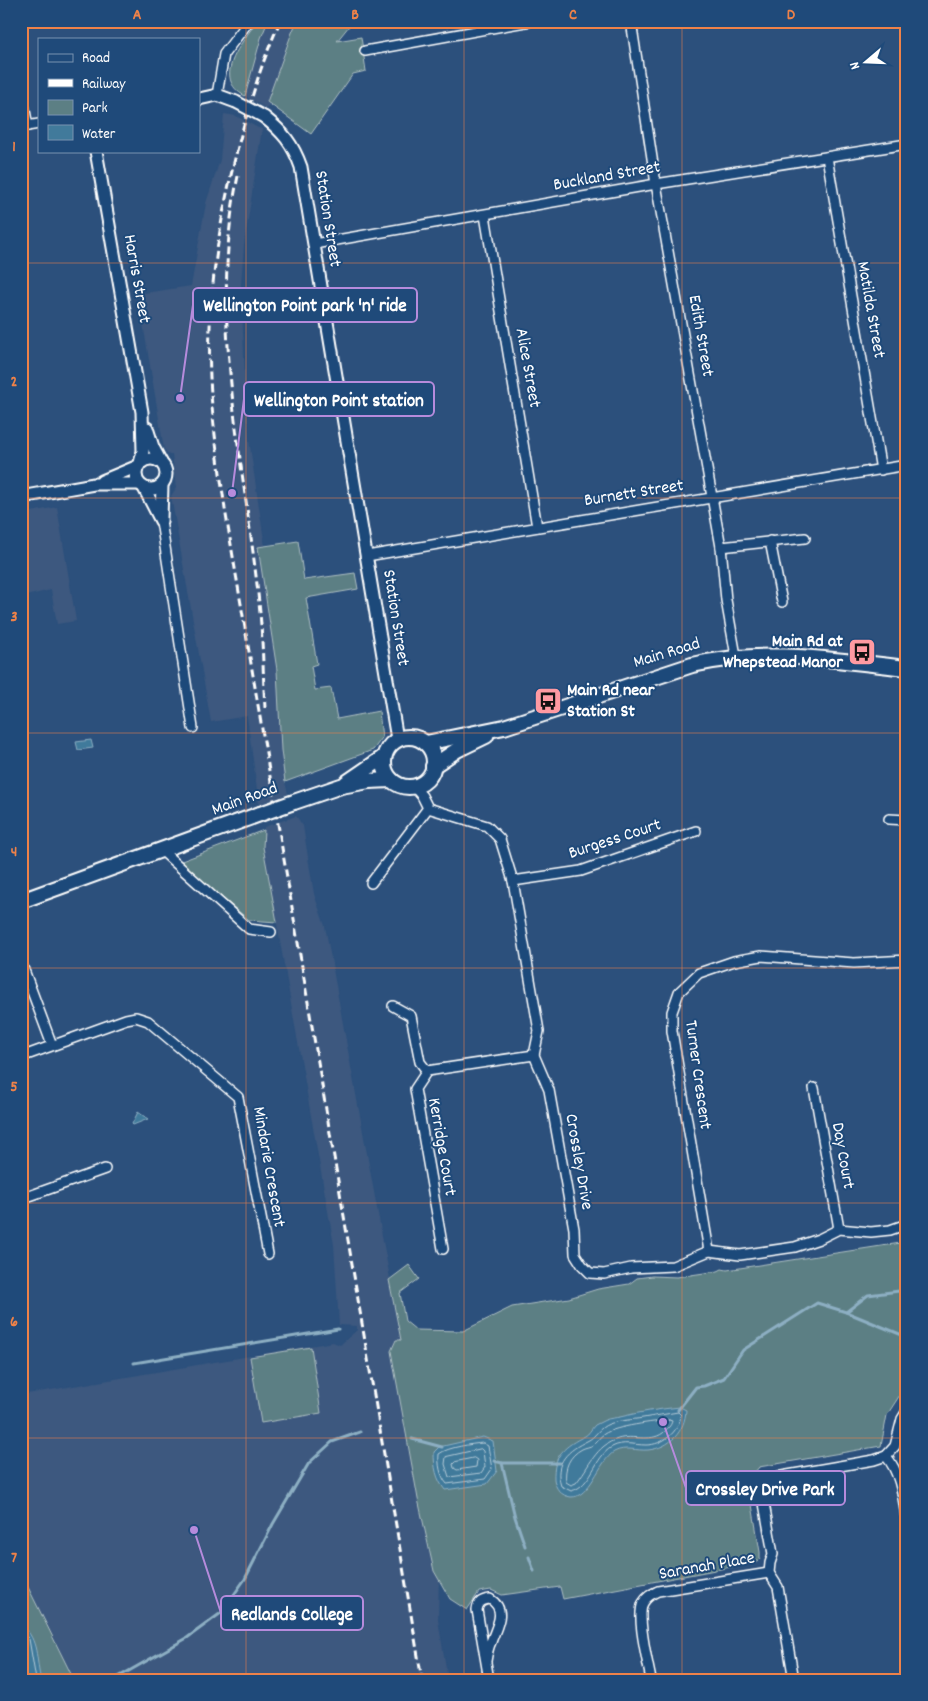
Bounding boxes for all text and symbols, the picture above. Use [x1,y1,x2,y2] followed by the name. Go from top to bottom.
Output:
[133,4,142,27] text: A
[351,4,359,27] text: B
[569,4,577,27] text: C
[787,4,796,27] text: D
[38,38,200,152] legend
[840,38,890,88] north arrow
[82,48,110,70] text: Road
[845,59,866,72] text: N
[82,74,126,96] text: Railway
[82,98,108,120] text: Park
[82,124,116,146] text: Water
[12,136,16,159] text: 1
[552,155,663,199] street label: Buckland Street
[307,169,347,269] street label: Station Street
[116,233,156,326] street label: Harris Street
[849,260,891,361] street label: Matilda Street
[193,288,417,322] callout: Wellington Point park 'n' ride
[681,293,720,379] street label: Edith Street
[203,294,407,321] text: Wellington Point park 'n' ride
[508,326,546,410] street label: Alice Street
[11,371,18,394] text: 2
[244,382,434,416] callout: Wellington Point station
[254,389,424,416] text: Wellington Point station
[582,474,686,514] street label: Burnett Street
[375,568,415,668] street label: Station Street
[10,606,18,629] text: 3
[723,630,843,676] place label: Main Rd at Whepstead Manor
[631,632,703,676] street label: Main Road
[847,637,877,667] bus stop icon: Main Rd at Whepstead Manor
[567,679,655,725] place label: Main Rd near Station St
[533,686,563,716] bus stop icon: Main Rd near Station St
[209,777,281,823] street label: Main Road
[565,813,665,867] street label: Burgess Court
[11,841,17,864] text: 4
[677,1019,717,1131] street label: Turner Crescent
[10,1076,18,1099] text: 5
[420,1096,462,1198] street label: Kerridge Court
[245,1105,291,1230] street label: Mindarie Crescent
[557,1112,599,1212] street label: Crossley Drive
[824,1121,860,1192] street label: Day Court
[10,1311,18,1334] text: 6
[686,1471,845,1505] callout: Crossley Drive Park
[695,1478,835,1505] text: Crossley Drive Park
[657,1546,757,1588] street label: Saranah Place
[11,1547,17,1570] text: 7
[221,1596,363,1630] callout: Redlands College
[231,1603,353,1630] text: Redlands College

